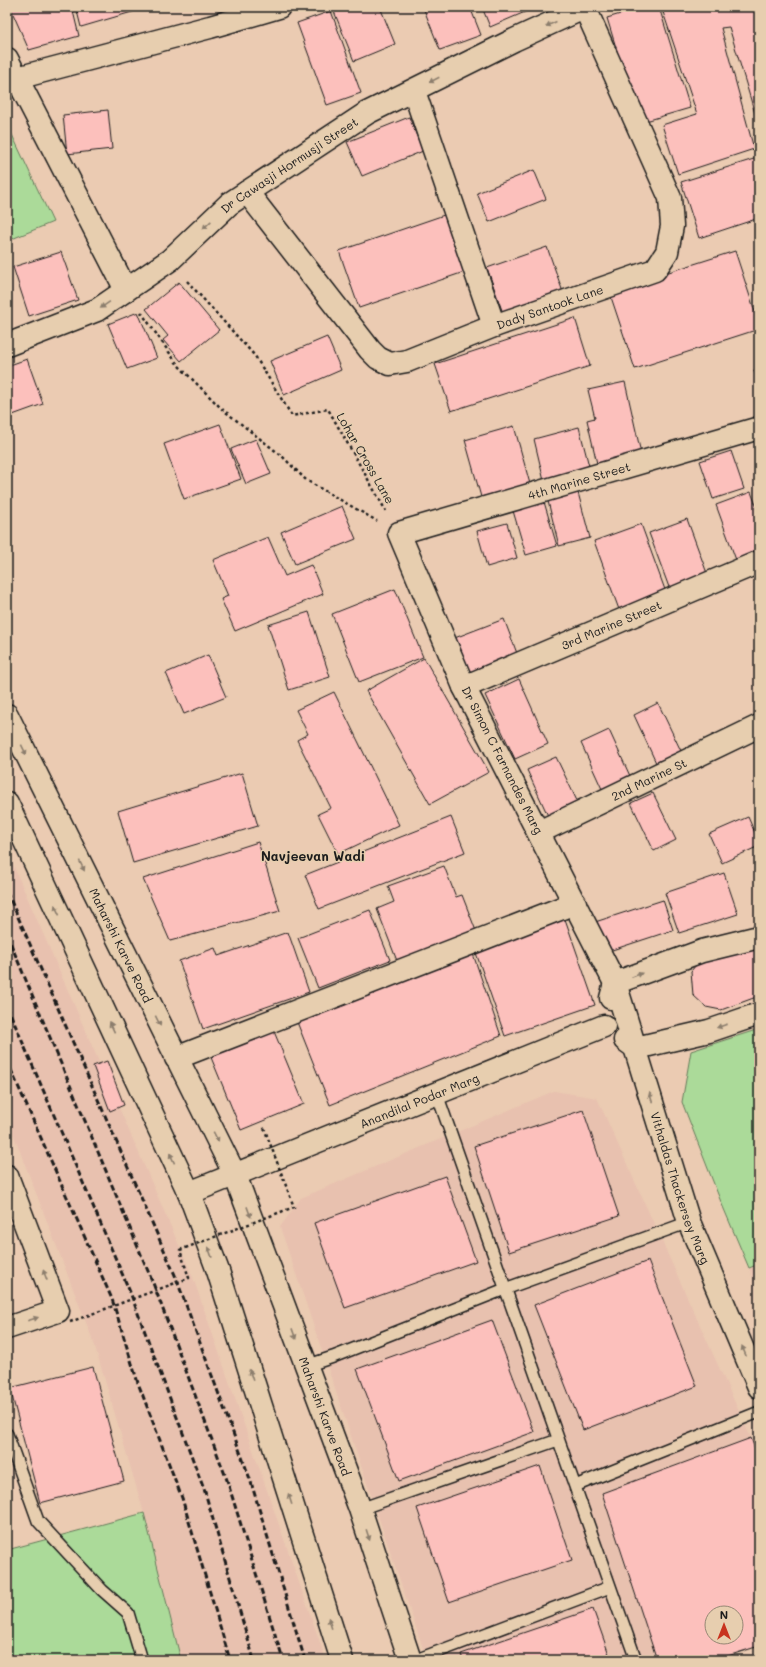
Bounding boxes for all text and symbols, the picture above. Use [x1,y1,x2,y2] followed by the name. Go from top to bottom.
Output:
[545,21,557,27] one-way arrow
[429,77,440,83] one-way arrow
[217,113,361,216] street label: Dr Cawasji Hormusji Street
[202,220,212,230] one-way arrow
[494,281,605,333] street label: Dady Santook Lane
[100,301,111,309] one-way arrow
[333,410,399,506] street label: Lohar Cross Lane
[526,458,632,503] street label: 4th Marine Street
[559,596,664,653] street label: 3rd Marine Street
[459,683,547,837] street label: Dr Simon C Farnandes Marg
[21,744,27,755] one-way arrow
[609,754,689,804] street label: 2nd Marine St
[261,847,365,864] district label: Navjeevan Wadi
[79,861,85,872] one-way arrow
[86,885,156,1006] street label: Maharshi Karve Road
[54,904,60,915] one-way arrow
[631,972,643,978] one-way arrow
[155,1015,161,1026] one-way arrow
[109,1022,115,1033] one-way arrow
[716,1023,728,1029] one-way arrow
[357,1069,481,1132] street label: Anandilal Podar Marg
[648,1092,654,1104] one-way arrow
[647,1110,714,1266] street label: Vithaldas Thackersey Marg
[213,1131,219,1143] one-way arrow
[169,1152,175,1164] one-way arrow
[246,1206,252,1218] one-way arrow
[207,1245,213,1257] one-way arrow
[41,1268,47,1280] one-way arrow
[27,1316,39,1322] one-way arrow
[291,1328,297,1340] one-way arrow
[741,1346,747,1357] one-way arrow
[296,1354,355,1478] street label: Maharshi Karve Road
[248,1369,254,1381] one-way arrow
[287,1493,293,1505] one-way arrow
[365,1529,371,1541] one-way arrow
[704,1605,744,1645] north arrow
[720,1607,728,1622] text: N
[327,1617,333,1629] one-way arrow

